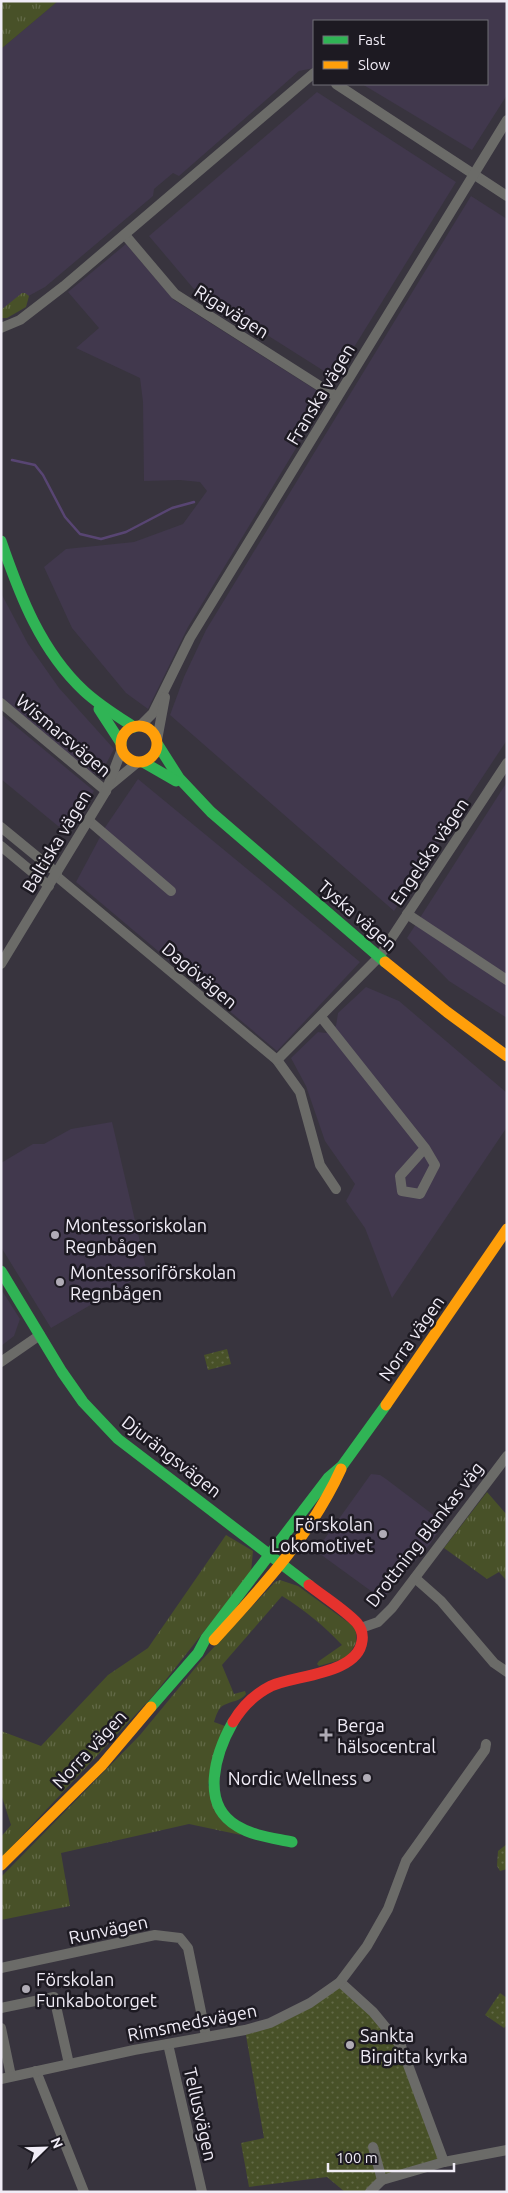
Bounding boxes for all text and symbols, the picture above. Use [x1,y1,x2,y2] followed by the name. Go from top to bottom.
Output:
[313,20,488,85] legend
[358,31,386,48] text: Fast
[358,56,391,73] text: Slow
[191,280,273,342] street label: Rigavägen
[282,340,358,448] street label: Franska vägen
[13,690,115,780] street label: Wismarsvägen
[18,786,94,896] street label: Baltiska vägen
[386,794,472,908] street label: Engelska vägen
[315,876,401,954] street label: Tyska vägen
[159,938,241,1012] street label: Dagövägen
[65,1215,207,1256] place label: Montessoriskolan Regnbågen
[49,1229,61,1241] marker: Montessoriskolan Regnbågen
[70,1262,236,1303] place label: Montessoriförskolan Regnbågen
[54,1276,66,1288] marker: Montessoriförskolan Regnbågen
[374,1292,448,1384] street label: Norra vägen
[118,1411,226,1501] street label: Djurängsvägen
[361,1458,487,1610] street label: Drottning Blankas väg
[271,1514,373,1555] place label: Förskolan Lokomotivet
[377,1528,389,1540] marker: Förskolan Lokomotivet
[48,1706,130,1792] street label: Norra vägen
[337,1715,436,1756] place label: Berga hälsocentral
[319,1728,333,1742] marker: Berga hälsocentral
[228,1768,357,1788] place label: Nordic Wellness
[361,1772,373,1784] marker: Nordic Wellness
[67,1911,149,1947] street label: Runvägen
[36,1969,157,2010] place label: Förskolan Funkabotorget
[20,1983,32,1995] marker: Förskolan Funkabotorget
[126,2000,258,2044] street label: Rimsmedsvägen
[360,2025,468,2066] place label: Sankta Birgitta kyrka
[344,2039,356,2051] marker: Sankta Birgitta kyrka
[181,2065,221,2163] street label: Tellusvägen
[20,2123,70,2173] north arrow
[48,2135,66,2151] text: N
[328,2140,454,2172] scale bar
[336,2149,378,2166] text: 100 m

